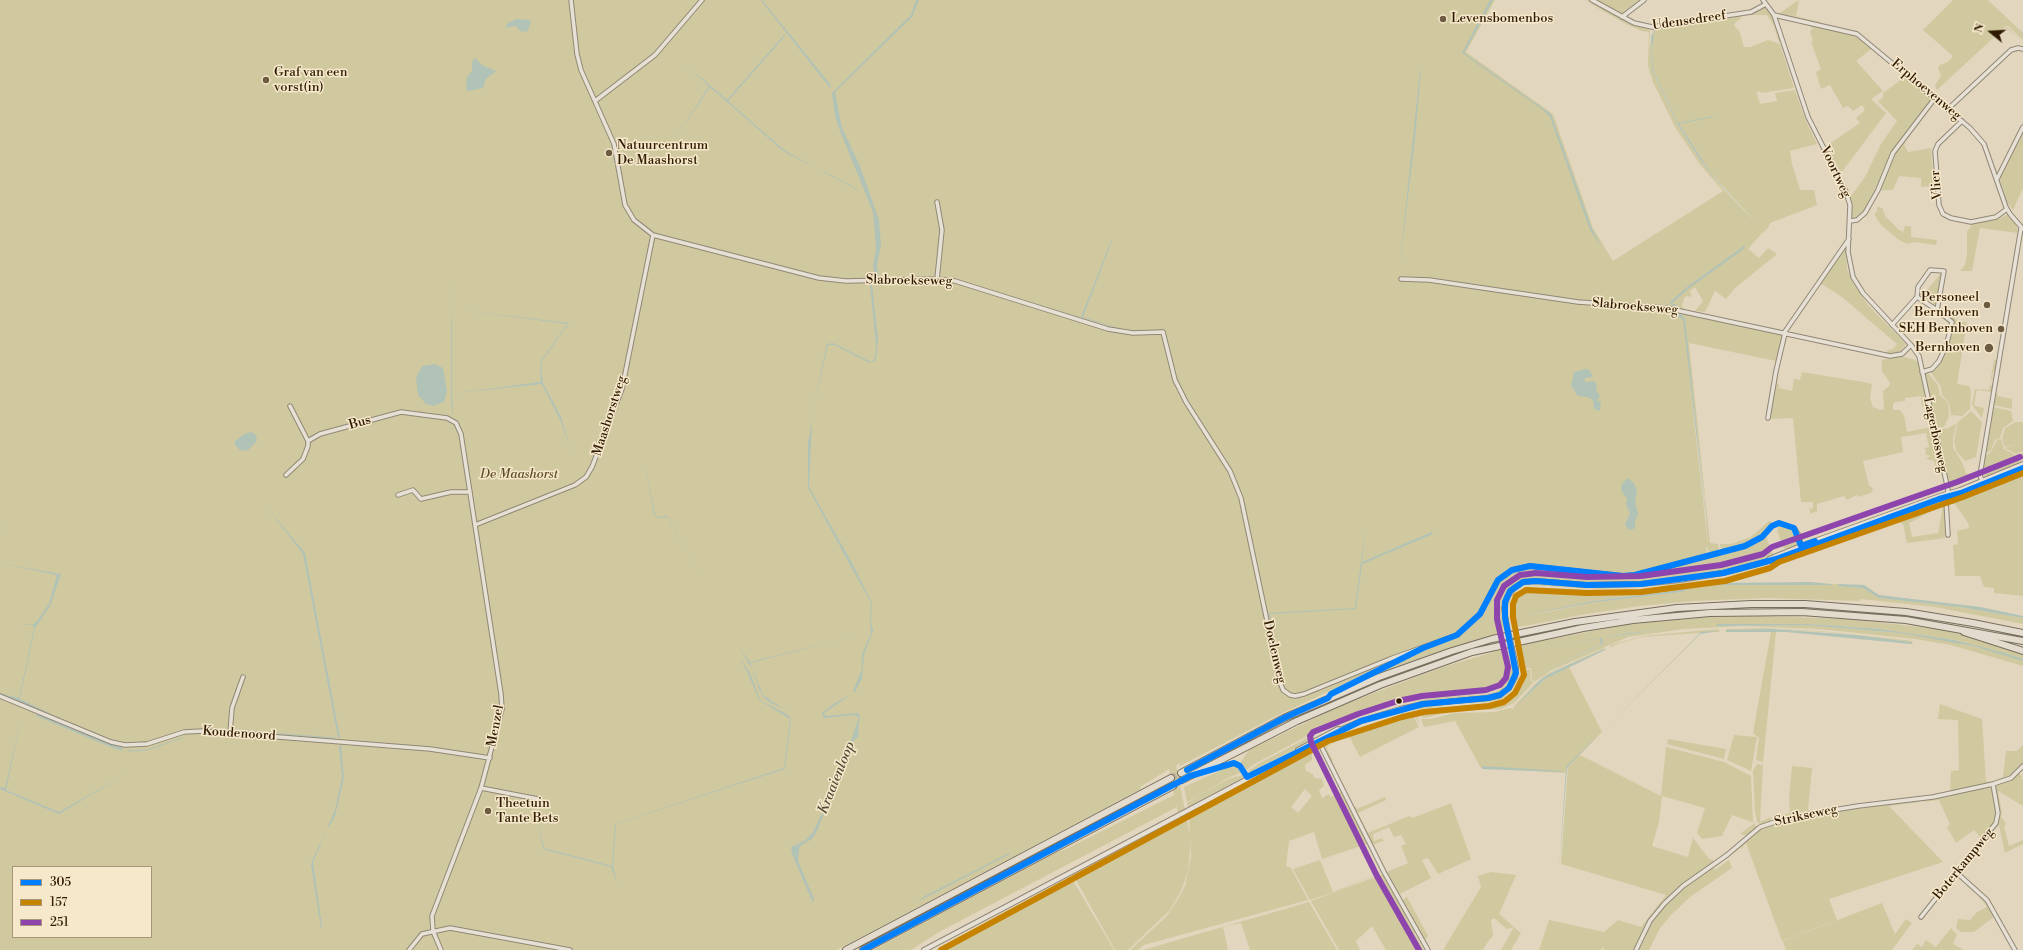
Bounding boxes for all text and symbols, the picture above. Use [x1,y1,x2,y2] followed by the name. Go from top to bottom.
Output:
[1651,8,1727,34] street label: Udensedreef
[1451,11,1553,27] place label: Levensbomenbos
[1971,12,2011,52] north arrow
[1438,14,1448,24] marker: Levensbomenbos
[1972,22,1988,35] text: N
[1888,56,1964,124] street label: Erphoevenweg
[274,65,347,96] place label: Graf van een vorst(in)
[261,75,271,85] marker: Graf van een vorst(in)
[617,138,708,169] place label: Natuurcentrum De Maashorst
[1816,144,1854,200] street label: Voortweg
[604,148,614,158] marker: Natuurcentrum De Maashorst
[1928,170,1946,200] street label: Vlier
[866,272,952,290] street label: Slabroekseweg
[1914,290,1979,321] place label: Personeel Bernhoven
[1591,295,1679,319] street label: Slabroekseweg
[1982,300,1992,310] marker: Personeel Bernhoven
[1899,321,1993,337] place label: SEH Bernhoven
[1996,324,2006,334] marker: SEH Bernhoven
[1915,340,1980,356] place label: Bernhoven
[1983,342,1995,354] marker: Bernhoven
[590,374,630,458] street label: Maashorstweg
[1919,396,1951,474] street label: Lagerbosweg
[347,412,373,434] street label: Bus
[480,467,558,483] park label: De Maashorst
[1259,619,1289,685] street label: Doelenweg
[1394,696,1404,706] unlabelled marker
[484,704,508,748] street label: Menzel
[202,724,276,744] street label: Koudenoord
[815,739,859,817] water label: Kraaienloop
[496,796,558,827] place label: Theetuin Tante Bets
[1773,802,1839,830] street label: Strikseweg
[483,806,493,816] marker: Theetuin Tante Bets
[1930,825,1998,903] street label: Boterkampweg
[12,866,152,938] legend
[50,875,71,890] text: 305
[50,895,67,910] text: 157
[50,915,69,930] text: 251

